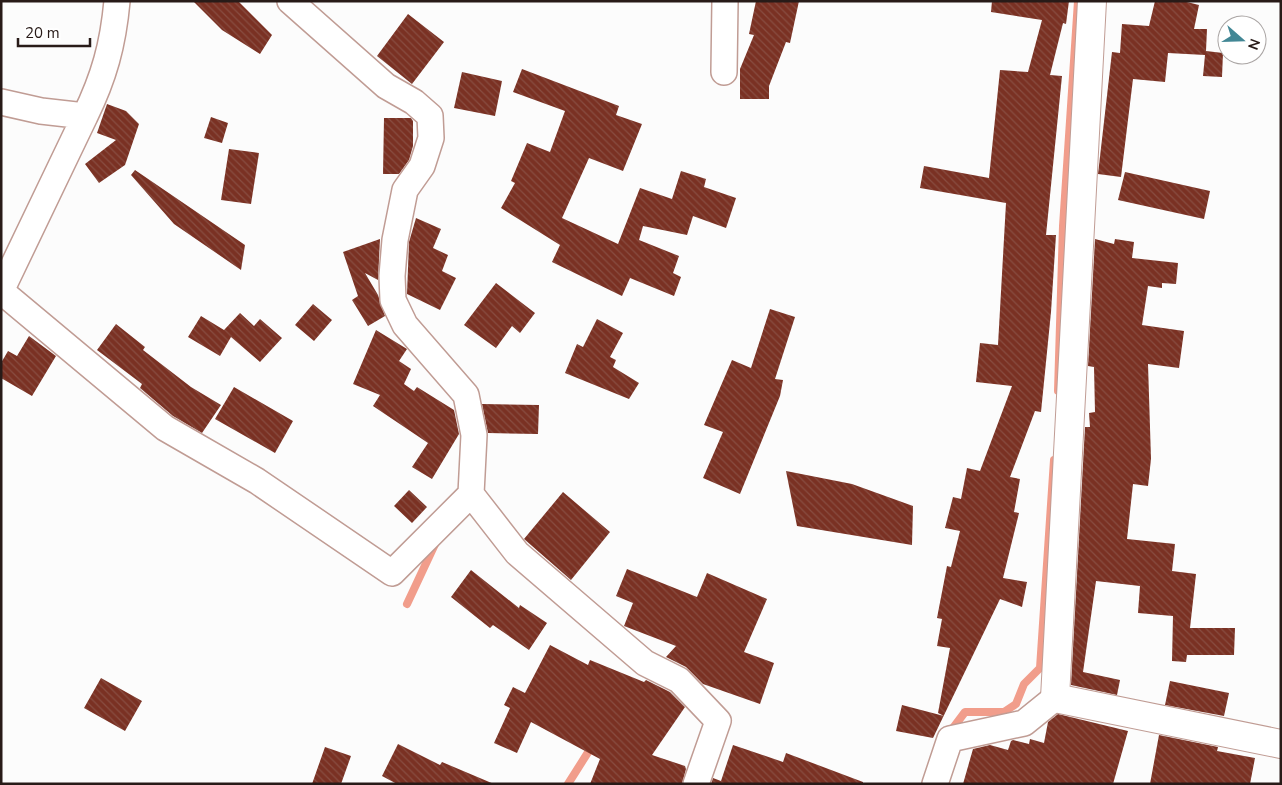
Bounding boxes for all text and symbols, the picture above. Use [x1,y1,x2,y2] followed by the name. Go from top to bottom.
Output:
[18,15,90,47] scale bar
[1217,15,1267,65] north arrow
[25,23,60,43] text: 20 m
[1243,36,1264,52] text: N

